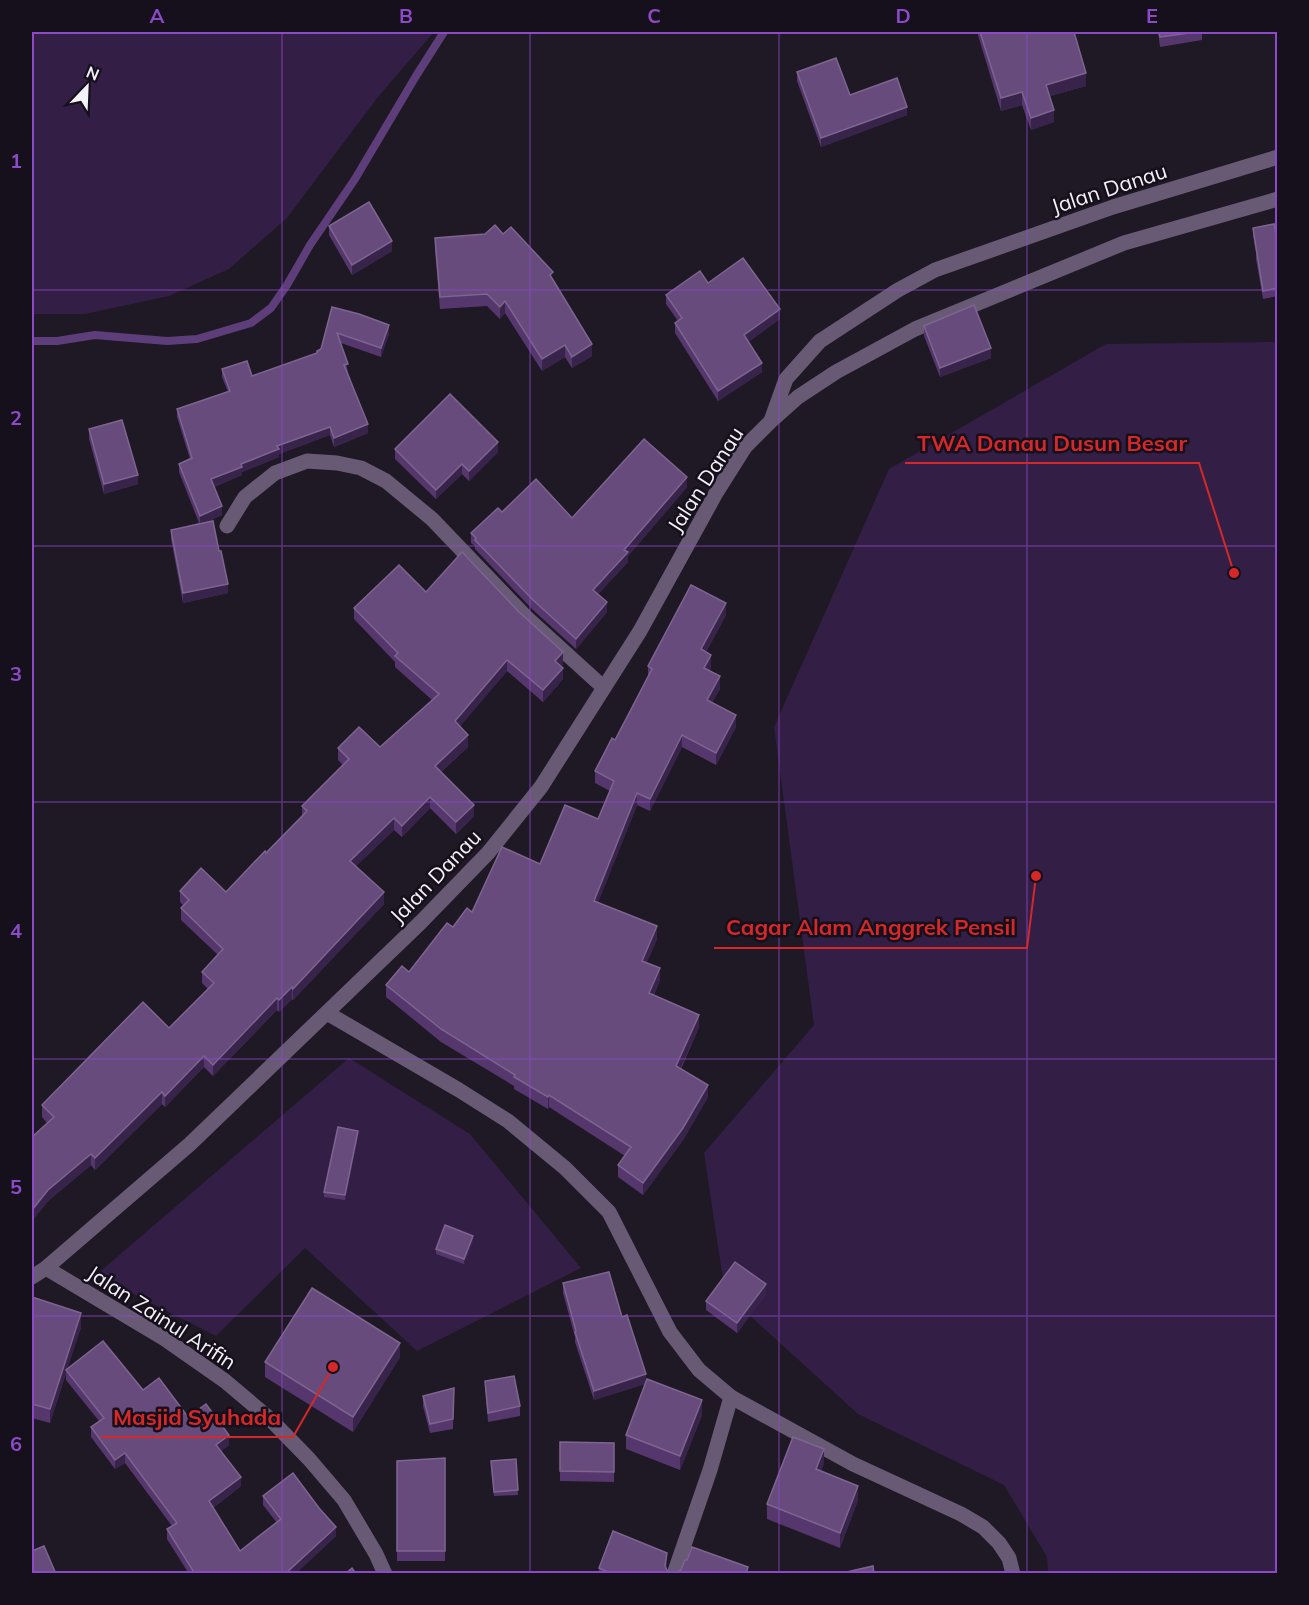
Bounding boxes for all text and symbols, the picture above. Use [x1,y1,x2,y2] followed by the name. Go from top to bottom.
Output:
[150,3,165,28] text: A
[399,3,413,28] text: B
[647,3,661,28] text: C
[895,3,911,28] text: D
[1146,3,1158,28] text: E
[57,57,117,117] north arrow
[83,62,102,85] text: N
[10,148,22,173] text: 1
[1048,157,1170,219] street label: Jalan Danau
[10,405,22,430] text: 2
[661,422,749,536] street label: Jalan Danau
[905,423,1199,463] callout: TWA Danau Dusun Besar
[917,429,1187,457] text: TWA Danau Dusun Besar
[10,661,22,686] text: 3
[384,824,486,928] street label: Jalan Danau
[714,908,1027,948] callout: Cagar Alam Anggrek Pensil
[726,913,1016,941] text: Cagar Alam Anggrek Pensil
[10,918,22,943] text: 4
[10,1174,22,1199] text: 5
[83,1259,241,1375] street label: Jalan Zainul Arifin
[101,1397,293,1437] callout: Masjid Syuhada
[113,1403,281,1431] text: Masjid Syuhada
[10,1431,22,1456] text: 6

